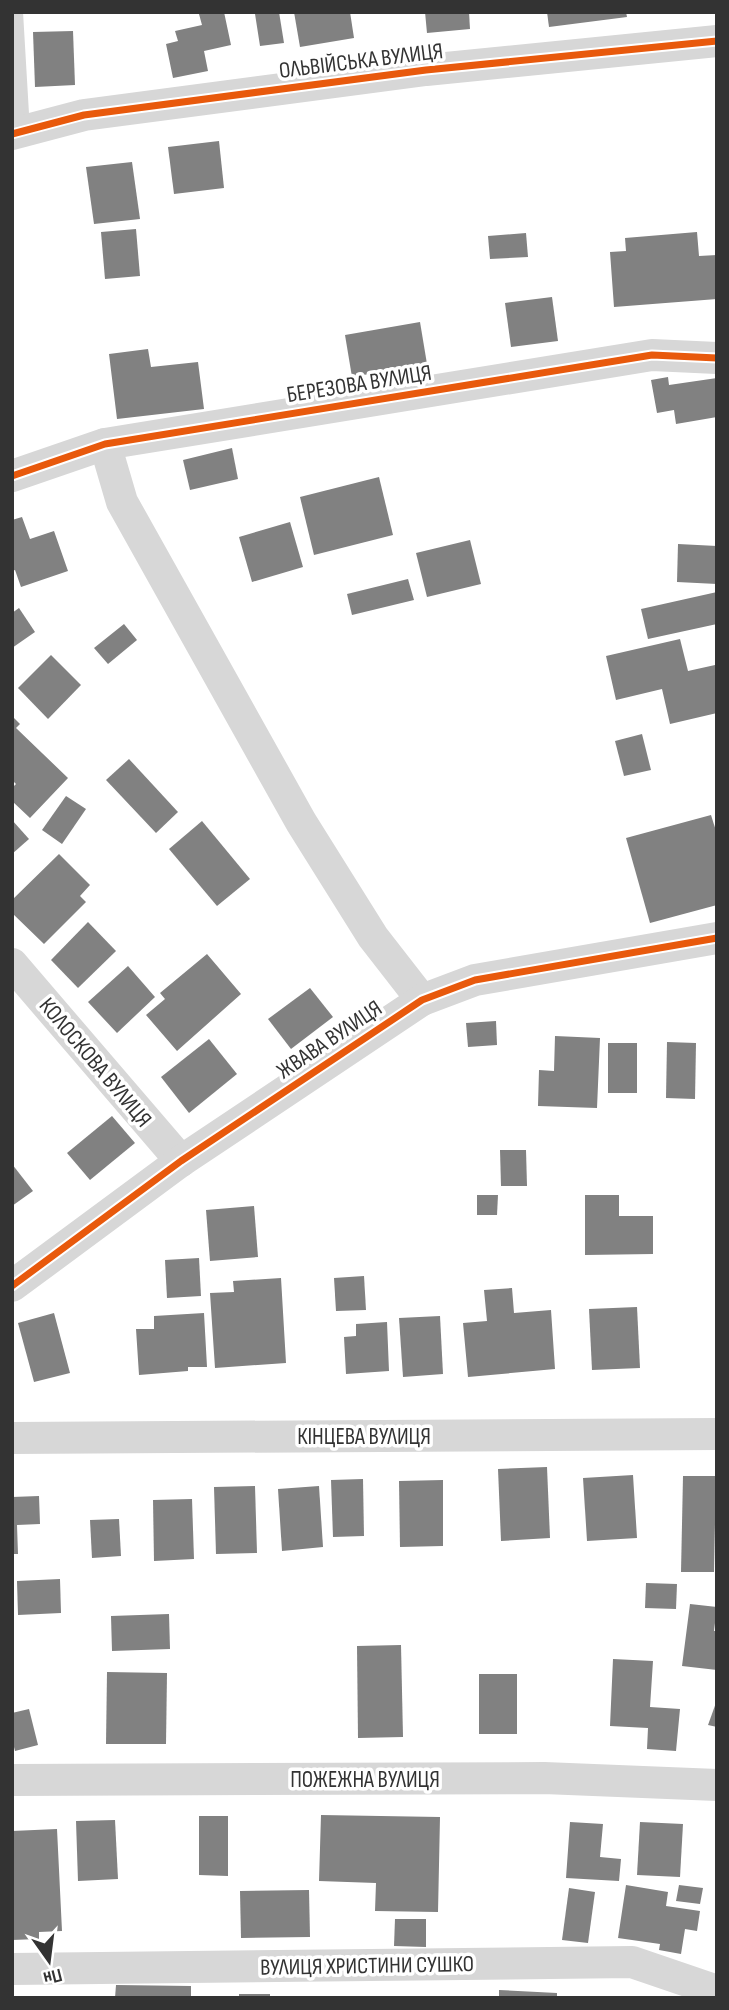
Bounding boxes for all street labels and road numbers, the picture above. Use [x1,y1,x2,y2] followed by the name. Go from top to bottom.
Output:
[278,37,445,85] street label: ОЛЬВІЙСЬКА ВУЛИЦЯ
[285,359,434,409] street label: БЕРЕЗОВА ВУЛИЦЯ
[33,992,158,1133] street label: КОЛОСКОВА ВУЛИЦЯ
[272,994,388,1085] street label: ЖВАВА ВУЛИЦЯ
[297,1423,431,1451] street label: КІНЦЕВА ВУЛИЦЯ
[290,1766,440,1794] street label: ПОЖЕЖНА ВУЛИЦЯ
[260,1950,474,1982] street label: ВУЛИЦЯ ХРИСТИНИ СУШКО

